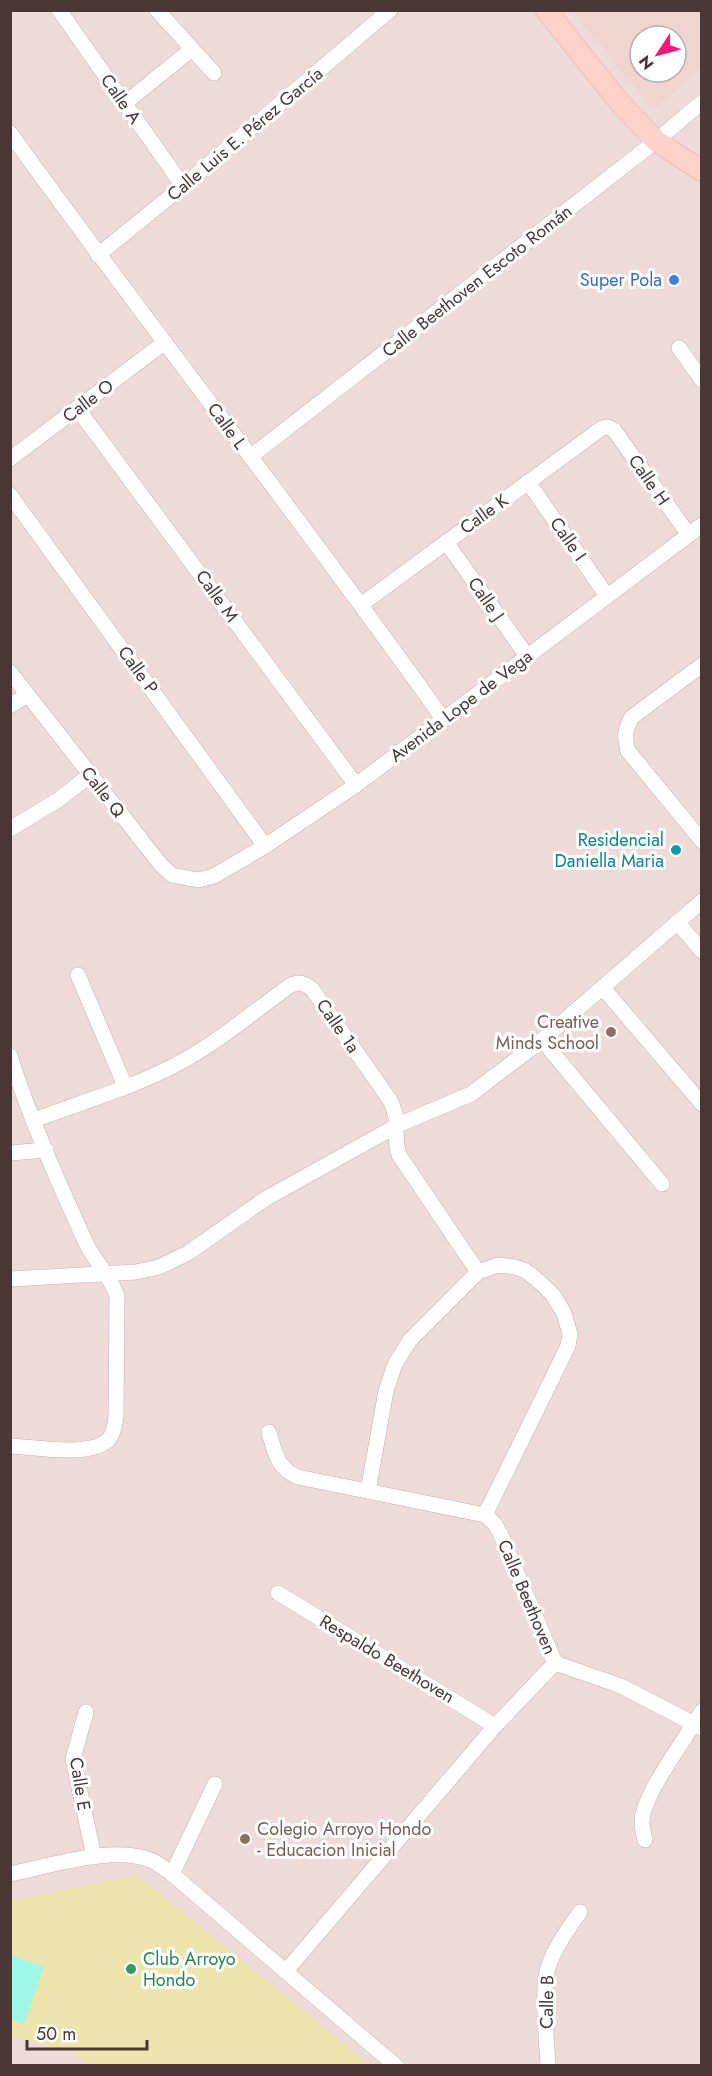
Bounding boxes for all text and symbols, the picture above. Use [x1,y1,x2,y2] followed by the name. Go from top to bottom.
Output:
[628,24,688,84] north arrow
[633,51,659,74] text: N
[161,61,329,207] street label: Calle Luis E. Pérez García
[94,69,148,129] street label: Calle A
[376,198,578,364] street label: Calle Beethoven Escoto Román
[580,267,662,293] place label: Super Pola
[667,273,681,287] marker: Super Pola
[57,373,119,429] street label: Calle O
[201,397,253,455] street label: Calle L
[622,449,676,511] street label: Calle H
[454,487,514,540] street label: Calle K
[543,512,593,566] street label: Calle I
[189,565,245,627] street label: Calle M
[462,572,510,626] street label: Calle J
[112,641,164,700] street label: Calle P
[384,644,538,768] street label: Avenida Lope de Vega
[75,761,132,824] street label: Calle Q
[555,827,664,874] place label: Residencial Daniella Maria
[669,843,683,857] marker: Residencial Daniella Maria
[310,994,366,1058] street label: Calle 1a
[496,1009,599,1056] place label: Creative Minds School
[604,1025,618,1039] marker: Creative Minds School
[491,1536,563,1658] street label: Calle Beethoven
[315,1608,459,1710] street label: Respaldo Beethoven
[63,1755,97,1813] street label: Calle E
[257,1816,432,1863] place label: Colegio Arroyo Hondo - Educacion Inicial
[238,1832,252,1846] marker: Colegio Arroyo Hondo - Educacion Inicial
[143,1946,236,1993] place label: Club Arroyo Hondo
[124,1962,138,1976] marker: Club Arroyo Hondo
[534,1975,560,2029] street label: Calle B
[27,2013,147,2051] scale bar
[36,2021,76,2047] text: 50 m

